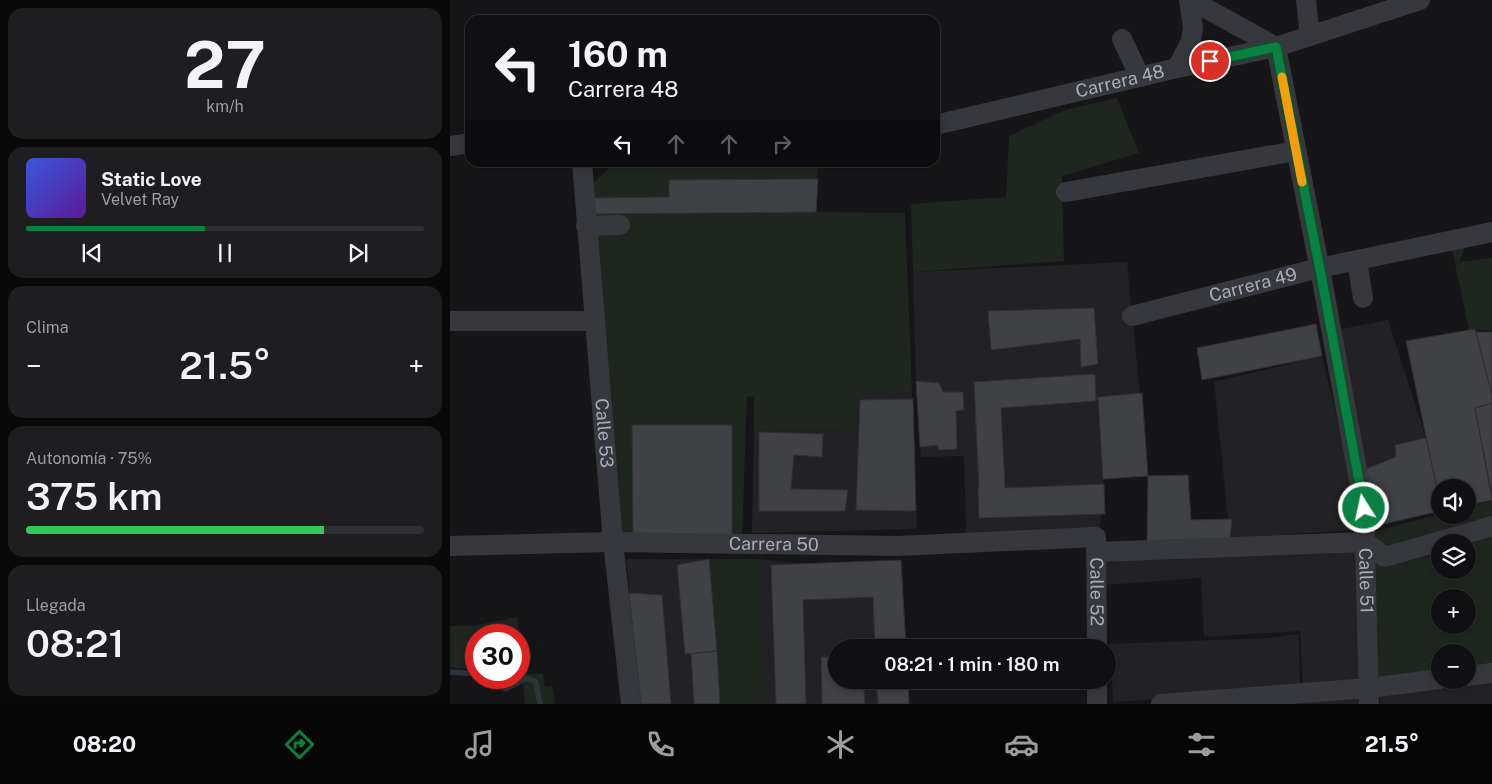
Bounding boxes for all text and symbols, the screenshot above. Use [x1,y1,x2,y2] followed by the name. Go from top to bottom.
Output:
[184,26,266,103] text: 27
[568,34,668,75] text: 160 m
[485,35,550,100] icon: left
[1189,40,1231,82] pin
[1196,47,1224,75] icon: arrive
[1073,60,1166,102] street label: Carrera 48
[568,76,678,102] text: Carrera 48
[206,97,244,116] text: km/h
[609,130,637,158] icon: left
[662,130,690,158] icon: ahead
[715,130,743,158] icon: ahead
[768,130,796,158] icon: right
[101,168,202,190] text: Static Love
[101,190,179,209] text: Velvet Ray
[78,239,106,267] icon: previous
[211,239,239,267] icon: pause
[344,239,372,267] icon: next
[1207,263,1299,306] street label: Carrera 49
[26,318,69,337] text: Clima
[179,343,271,388] text: 21.5°
[26,349,42,382] text: −
[408,349,424,382] text: +
[591,397,618,469] street label: Calle 53
[26,449,152,468] text: Autonomía · 75%
[26,474,162,519] text: 375 km
[1431,479,1476,689] map controls
[1431,479,1476,524] button: sound
[1337,481,1389,533] position arrow
[729,533,819,555] street label: Carrera 50
[1431,534,1476,579] button: layers
[1355,547,1378,614] street label: Calle 51
[1086,557,1108,626] street label: Calle 52
[1431,589,1476,634] button: +
[26,596,86,615] text: Llegada
[26,621,124,666] text: 08:21
[465,624,530,689] speed limit sign: 30
[1431,644,1476,689] button: −
[885,653,1059,675] text: 08:21 · 1 min · 180 m
[282,727,317,762] icon: directions
[462,727,497,762] icon: music
[643,727,678,762] icon: phone
[823,727,858,762] icon: climate
[1004,727,1039,762] icon: car
[1184,727,1219,762] icon: filters
[73,731,136,757] text: 08:20
[1365,731,1419,757] text: 21.5°

